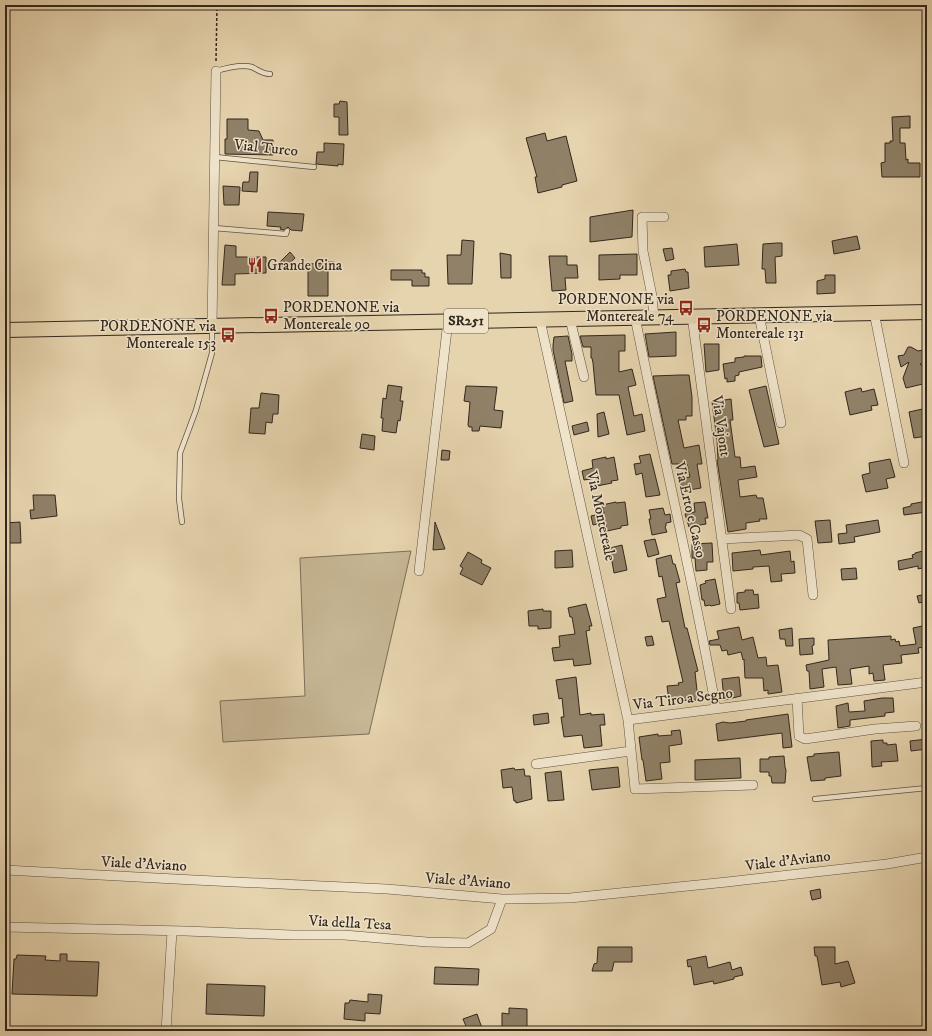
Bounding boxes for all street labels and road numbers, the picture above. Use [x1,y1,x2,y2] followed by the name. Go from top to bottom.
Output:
[232,135,299,161] street label: Vial Turco
[444,309,488,333] road number: SR251
[707,393,735,458] street label: Via Vajont
[670,459,710,560] street label: Via Erto e Casso
[582,468,620,563] street label: Via Montereale
[631,683,734,715] street label: Via Tiro a Segno
[743,846,832,876] street label: Viale d'Aviano
[100,852,187,876] street label: Viale d'Aviano
[424,868,511,893] street label: Viale d'Aviano
[307,911,392,935] street label: Via della Tesa

